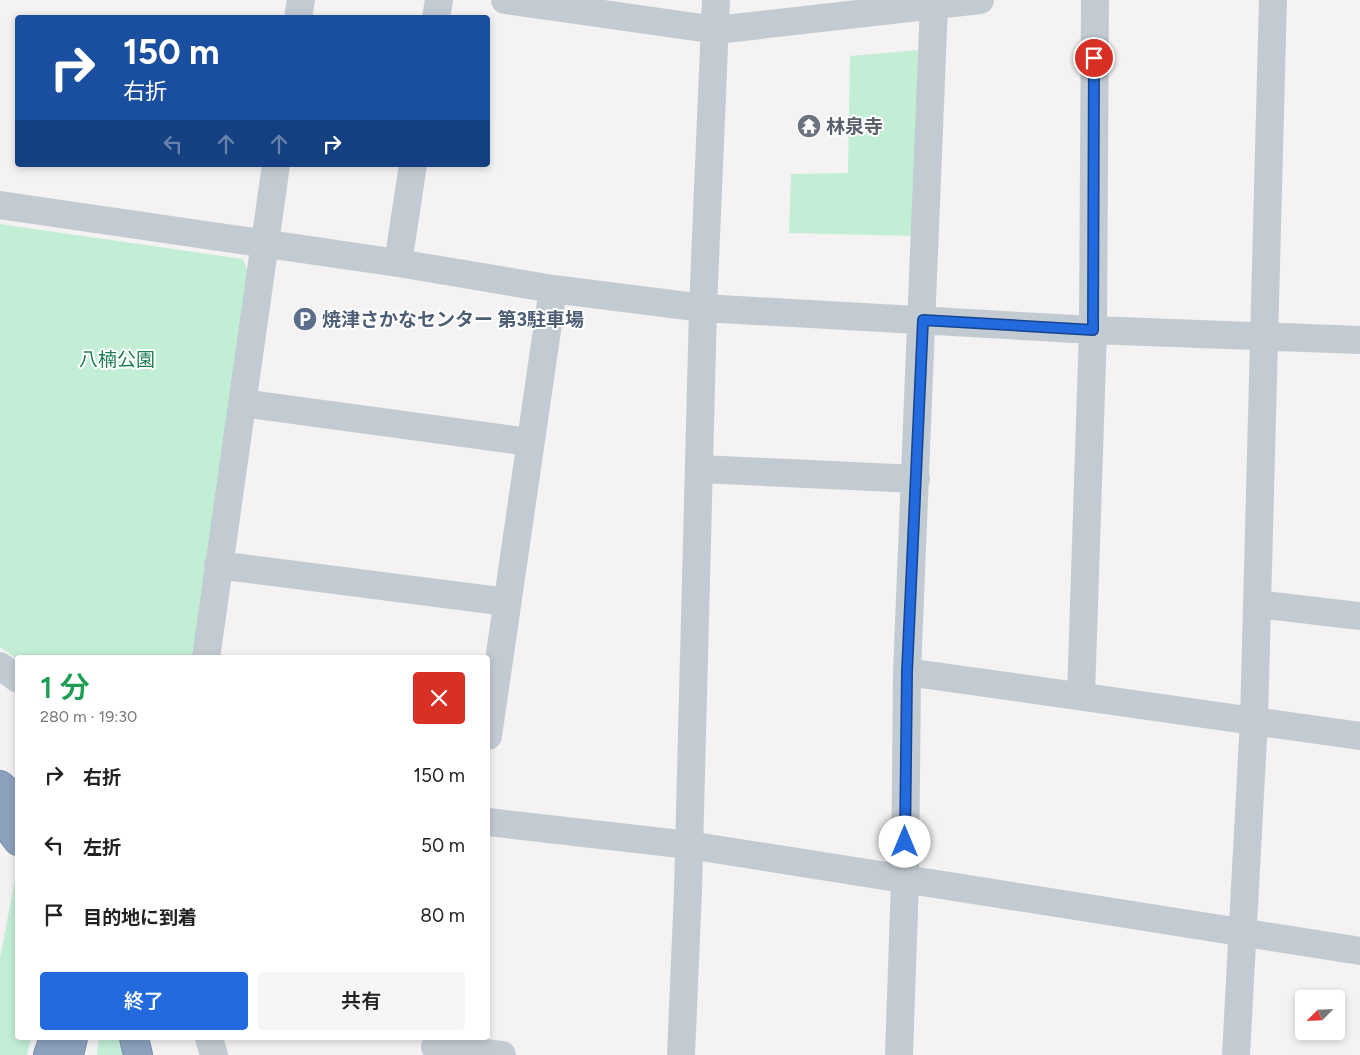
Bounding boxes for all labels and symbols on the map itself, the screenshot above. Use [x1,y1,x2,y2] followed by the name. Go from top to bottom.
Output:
[1073,37,1115,79] pin
[796,113,822,139] temple icon: 林泉寺
[826,115,883,138] place label: 林泉寺
[292,306,318,332] parking icon: 焼津さかなセンター 第3駐車場
[322,308,584,331] place label: 焼津さかなセンター 第3駐車場
[79,348,155,371] park label: 八楠公園
[878,815,930,867] position arrow
[1295,990,1345,1040] north arrow

